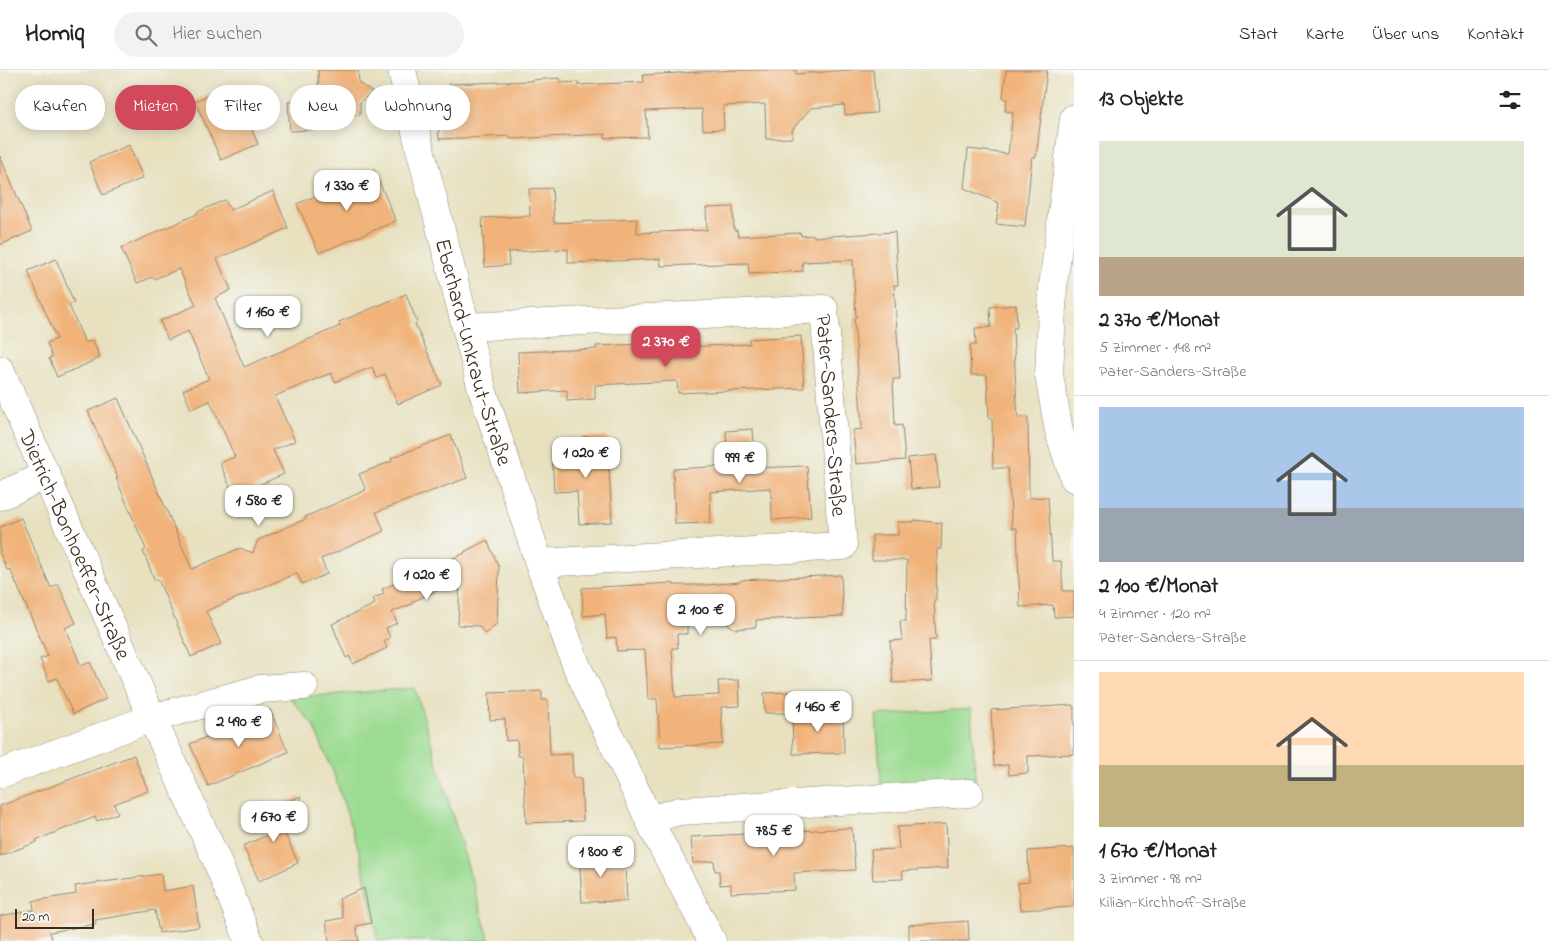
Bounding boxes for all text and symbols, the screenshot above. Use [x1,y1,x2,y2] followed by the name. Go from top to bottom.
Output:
[114,12,464,57] search box
[25,17,84,52] text: Homiq
[132,21,160,49] icon: search
[172,21,262,48] text: Hier suchen
[1239,22,1278,48] text: Start
[1306,22,1344,48] text: Karte
[1372,22,1439,48] text: Über uns
[1467,22,1524,48] text: Kontakt
[15,85,105,130] chip: Kaufen
[115,85,196,130] chip: Mieten
[206,85,280,130] chip: Filter
[290,85,356,130] chip: Neu
[366,85,470,130] chip: Wohnung
[1099,85,1183,115] text: 13 Objekte
[1496,86,1524,114] icon: filters
[301,170,393,212] pin: 1 330 €
[325,174,369,198] text: 1 330 €
[1267,174,1357,264] icon: home
[425,236,519,470] street label: Eberhard-Unkraut-Straße
[222,296,314,338] pin: 1 160 €
[246,300,290,324] text: 1 160 €
[1099,306,1220,336] text: 2 370 €/Monat
[805,313,854,518] street label: Pater-Sanders-Straße
[620,326,712,368] pin: 2 370 €
[642,330,690,354] text: 2 370 €
[1099,336,1211,360] text: 5 Zimmer · 148 m²
[1099,360,1246,384] text: Pater-Sanders-Straße
[9,424,138,665] street label: Dietrich-Bonhoeffer-Straße
[540,436,632,479] pin: 1 020 €
[1267,439,1357,529] icon: home
[563,441,609,465] text: 1 020 €
[705,442,775,484] pin: 999 €
[725,446,755,470] text: 999 €
[213,484,305,527] pin: 1 580 €
[236,489,282,513] text: 1 580 €
[381,558,473,601] pin: 1 020 €
[404,563,450,587] text: 1 020 €
[1099,572,1218,602] text: 2 100 €/Monat
[655,594,747,636] pin: 2 100 €
[678,598,724,622] text: 2 100 €
[1099,602,1211,626] text: 4 Zimmer · 120 m²
[1099,626,1246,650] text: Pater-Sanders-Straße
[772,690,864,733] pin: 1 460 €
[796,695,840,719] text: 1 460 €
[1267,704,1357,794] icon: home
[193,706,285,748] pin: 2 490 €
[216,710,262,734] text: 2 490 €
[228,800,320,843] pin: 1 670 €
[252,805,296,829] text: 1 670 €
[739,814,809,857] pin: 785 €
[756,819,792,843] text: 785 €
[555,836,647,878] pin: 1 800 €
[1099,837,1217,867] text: 1 670 €/Monat
[579,840,623,864] text: 1 800 €
[1099,867,1202,891] text: 3 Zimmer · 98 m²
[1099,891,1246,915] text: Kilian-Kirchhoff-Straße
[15,906,94,929] scale bar
[22,907,49,928] text: 20 m

